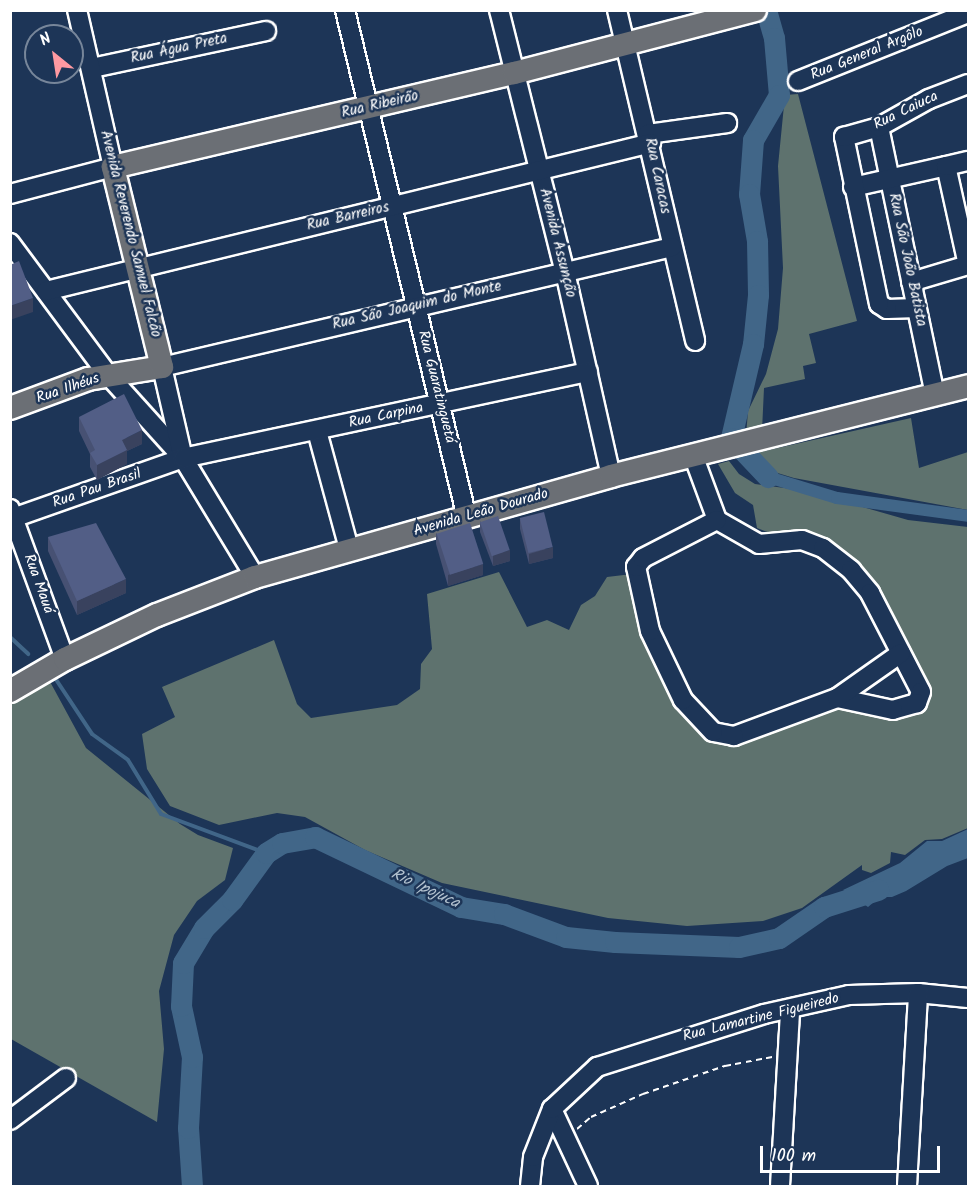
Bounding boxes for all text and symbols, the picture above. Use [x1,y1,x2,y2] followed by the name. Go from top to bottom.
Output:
[808,23,926,85] street label: Rua General Argôlo
[24,24,84,84] north arrow
[35,26,56,53] text: N
[129,30,229,68] street label: Rua Água Preta
[340,87,420,123] street label: Rua Ribeirão
[871,88,941,134] street label: Rua Caiuca
[96,129,164,339] street label: Avenida Reverendo Samuel Falcão
[640,136,674,216] street label: Rua Caracas
[535,186,579,300] street label: Avenida Assunção
[884,192,930,328] street label: Rua São João Batista
[305,199,391,235] street label: Rua Barreiros
[331,278,503,334] street label: Rua São Joaquim do Monte
[413,329,459,445] street label: Rua Guaratinguetá
[34,370,102,408] street label: Rua Ilhéus
[347,399,425,433] street label: Rua Carpina
[50,465,144,513] street label: Rua Pau Brasil
[412,485,550,541] street label: Avenida Leão Dourado
[19,552,57,616] street label: Rua Mauá
[388,865,462,913] water label: Rio Ipojuca
[681,990,841,1046] street label: Rua Lamartine Figueiredo
[763,1134,943,1172] scale bar
[771,1142,816,1171] text: 100 m

